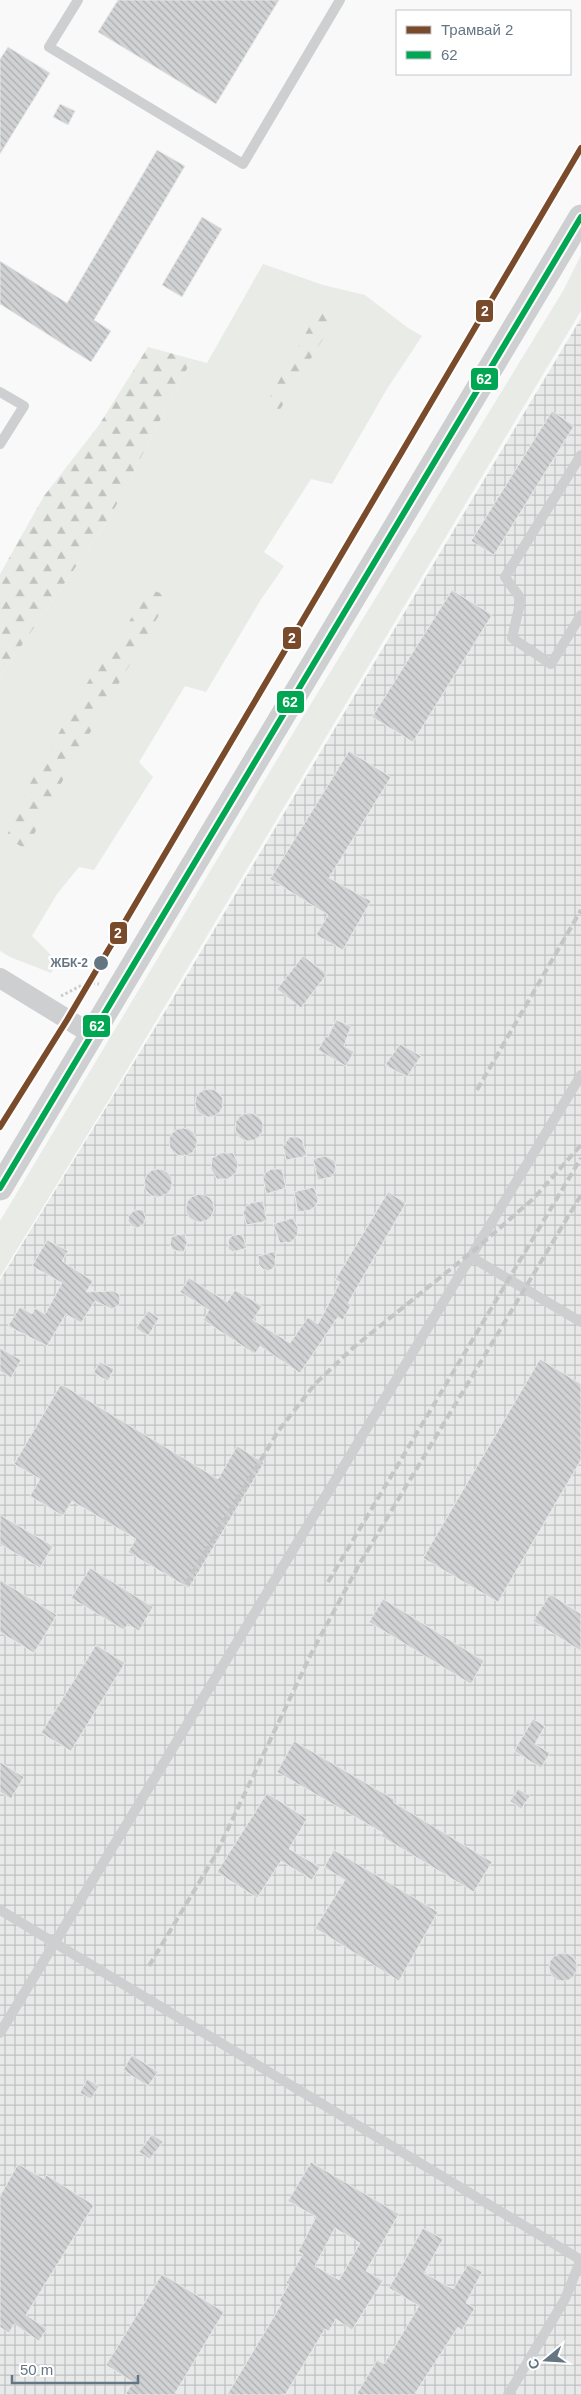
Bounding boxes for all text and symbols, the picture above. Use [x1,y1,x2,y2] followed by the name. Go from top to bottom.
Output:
[396,10,571,75] legend
[441,21,513,38] text: Трамвай 2
[441,46,458,63] text: 62
[475,299,494,323] line badge: 2
[481,303,489,319] text: 2
[470,367,499,391] line badge: 62
[476,371,492,387] text: 62
[282,626,302,650] line badge: 2
[288,630,296,646] text: 2
[276,690,305,714] line badge: 62
[282,694,298,710] text: 62
[109,921,128,945] line badge: 2
[114,925,122,941] text: 2
[92,954,110,972] marker: ЖБК-2
[50,956,88,970] place label: ЖБК-2
[82,1014,111,1038] line badge: 62
[89,1018,105,1034] text: 62
[521,2335,571,2385] north arrow
[12,2352,139,2384] scale bar
[524,2357,543,2371] text: С
[20,2361,53,2378] text: 50 m

